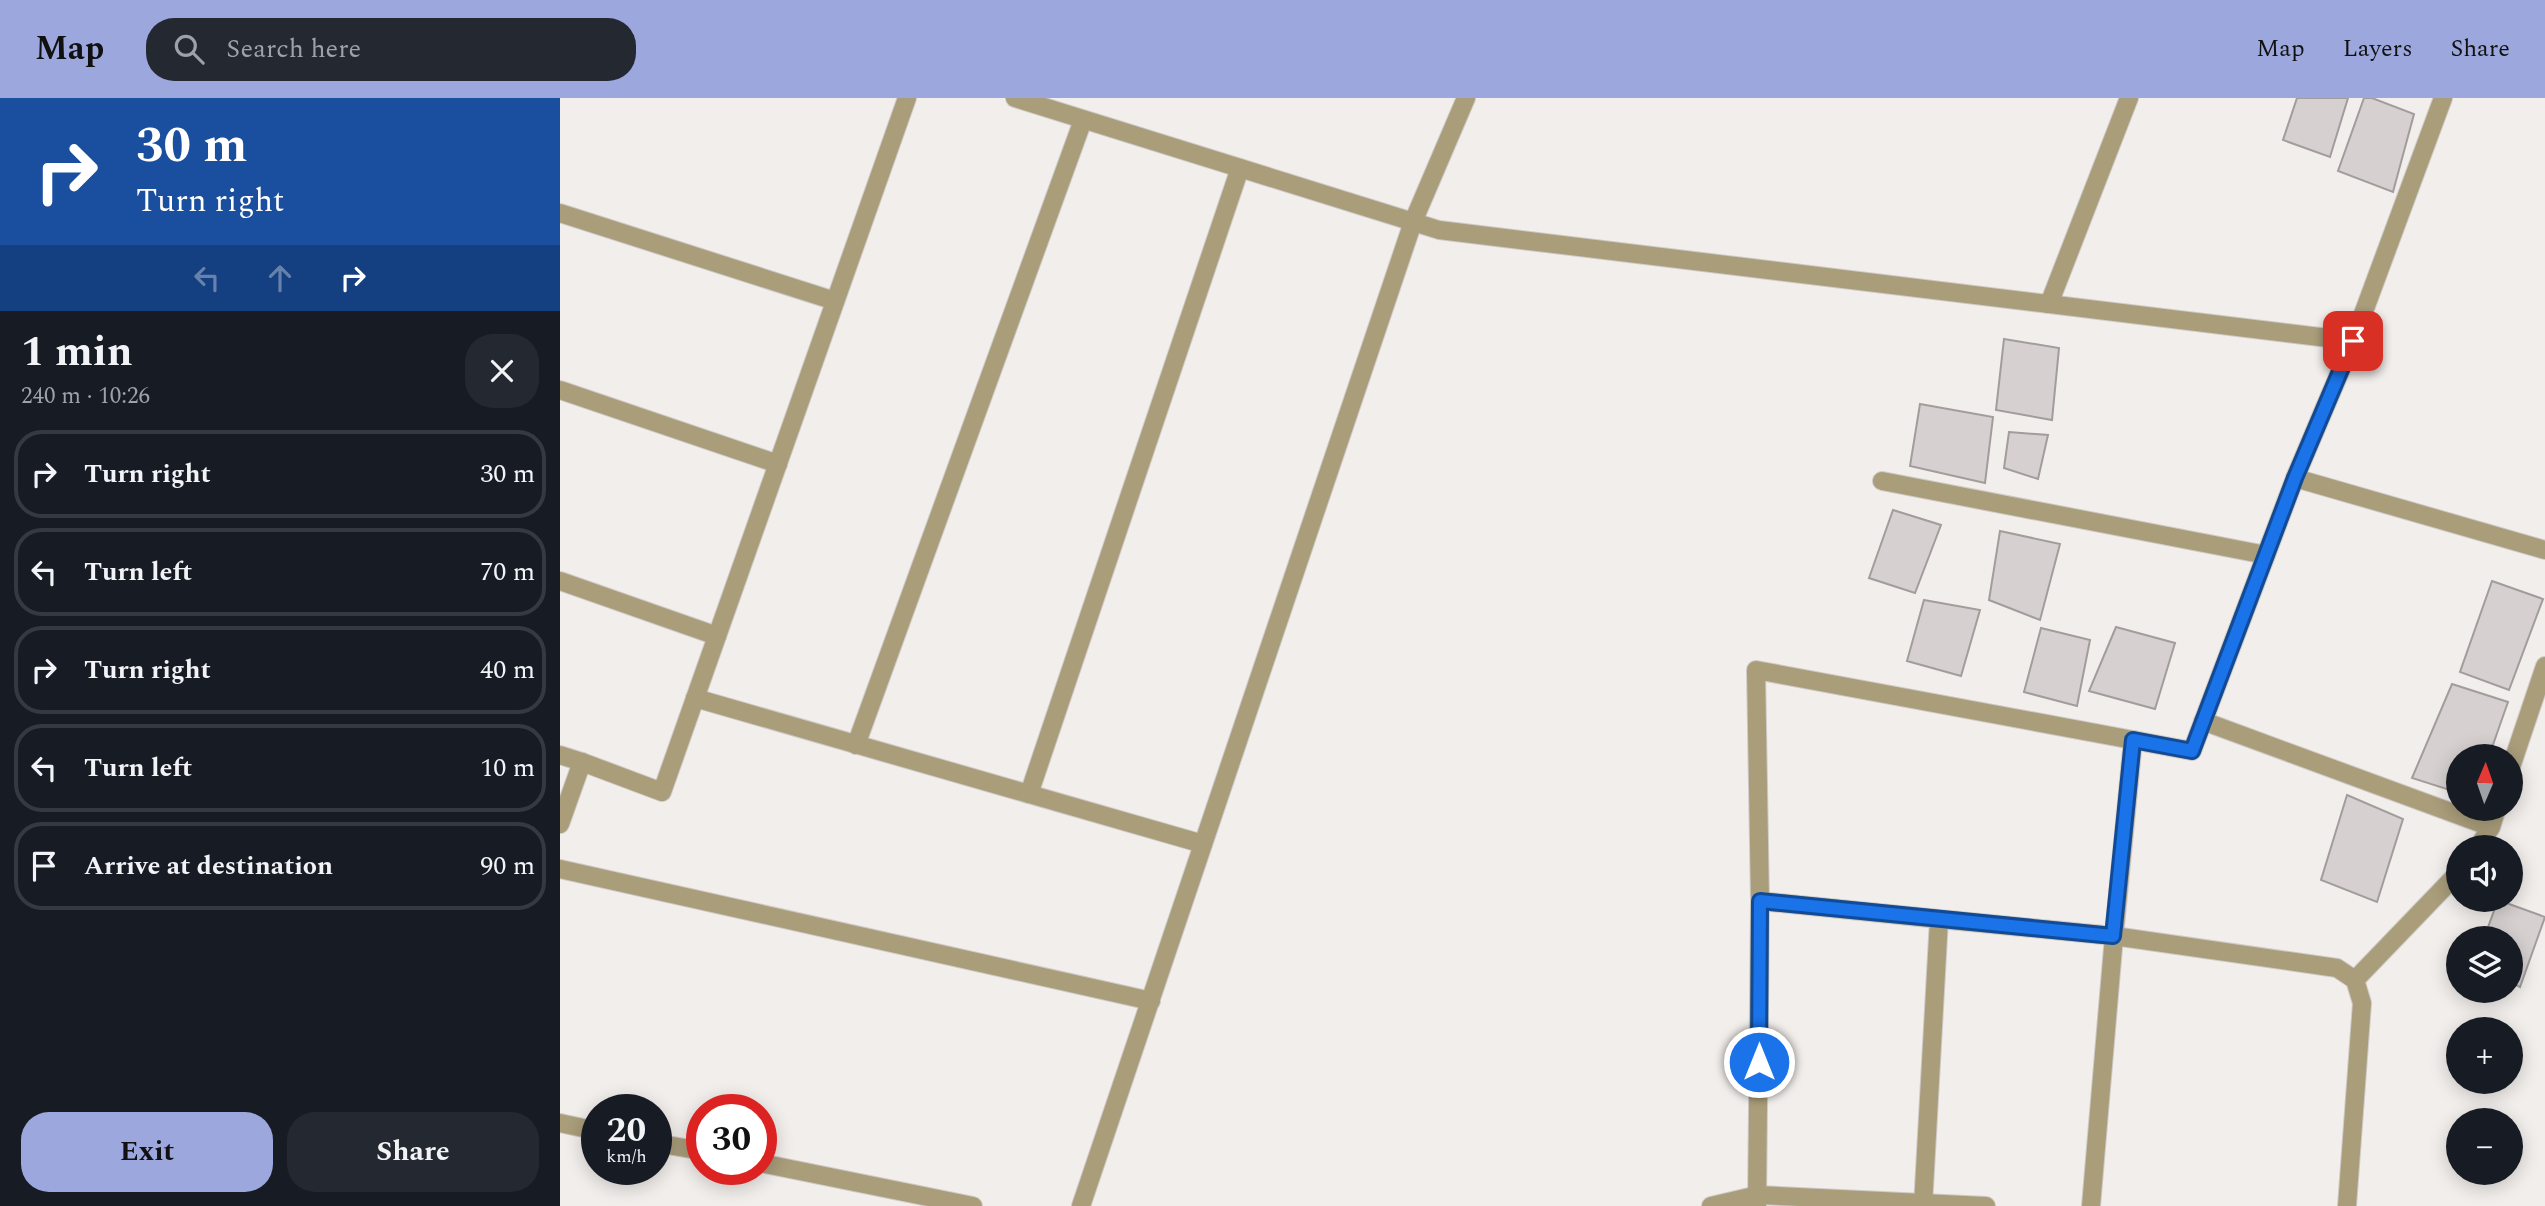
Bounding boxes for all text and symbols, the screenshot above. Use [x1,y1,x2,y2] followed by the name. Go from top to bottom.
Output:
[146,18,636,81] search box
[35,24,104,74] text: Map
[226,29,361,69] text: Search here
[170,30,208,68] icon: search
[2256,31,2305,67] text: Map
[2343,31,2413,67] text: Layers
[2451,31,2510,67] text: Share
[136,109,247,184] text: 30 m
[21,126,112,217] icon: right
[136,177,284,226] text: Turn right
[188,259,226,297] icon: left
[261,259,299,297] icon: ahead
[334,259,372,297] icon: right
[2323,311,2383,371] pin
[21,321,133,384] text: 1 min
[2334,322,2372,360] icon: arrive
[465,334,539,408] button: close
[21,379,150,414] text: 240 m · 10:26
[84,454,211,494] text: Turn right
[480,454,535,494] text: 30 m
[25,455,63,493] icon: right
[84,552,192,592] text: Turn left
[480,552,535,592] text: 70 m
[25,553,63,591] icon: left
[84,650,211,690] text: Turn right
[480,650,535,690] text: 40 m
[25,651,63,689] icon: right
[2446,744,2524,821] north arrow
[2446,744,2523,1185] map controls
[84,748,192,788] text: Turn left
[480,748,535,788] text: 10 m
[25,749,63,787] icon: left
[2446,835,2523,912] button: sound
[84,846,333,886] text: Arrive at destination
[480,846,535,886] text: 90 m
[25,847,63,885] icon: arrive
[2446,926,2523,1003] button: layers
[2446,1017,2523,1094] button: +
[1722,1025,1796,1099] position arrow
[686,1094,777,1185] speed limit sign: 30
[607,1104,646,1157] text: 20
[2446,1108,2523,1185] button: −
[21,1112,273,1192] button: Exit
[287,1112,539,1192] button: Share
[606,1143,647,1170] text: km/h

